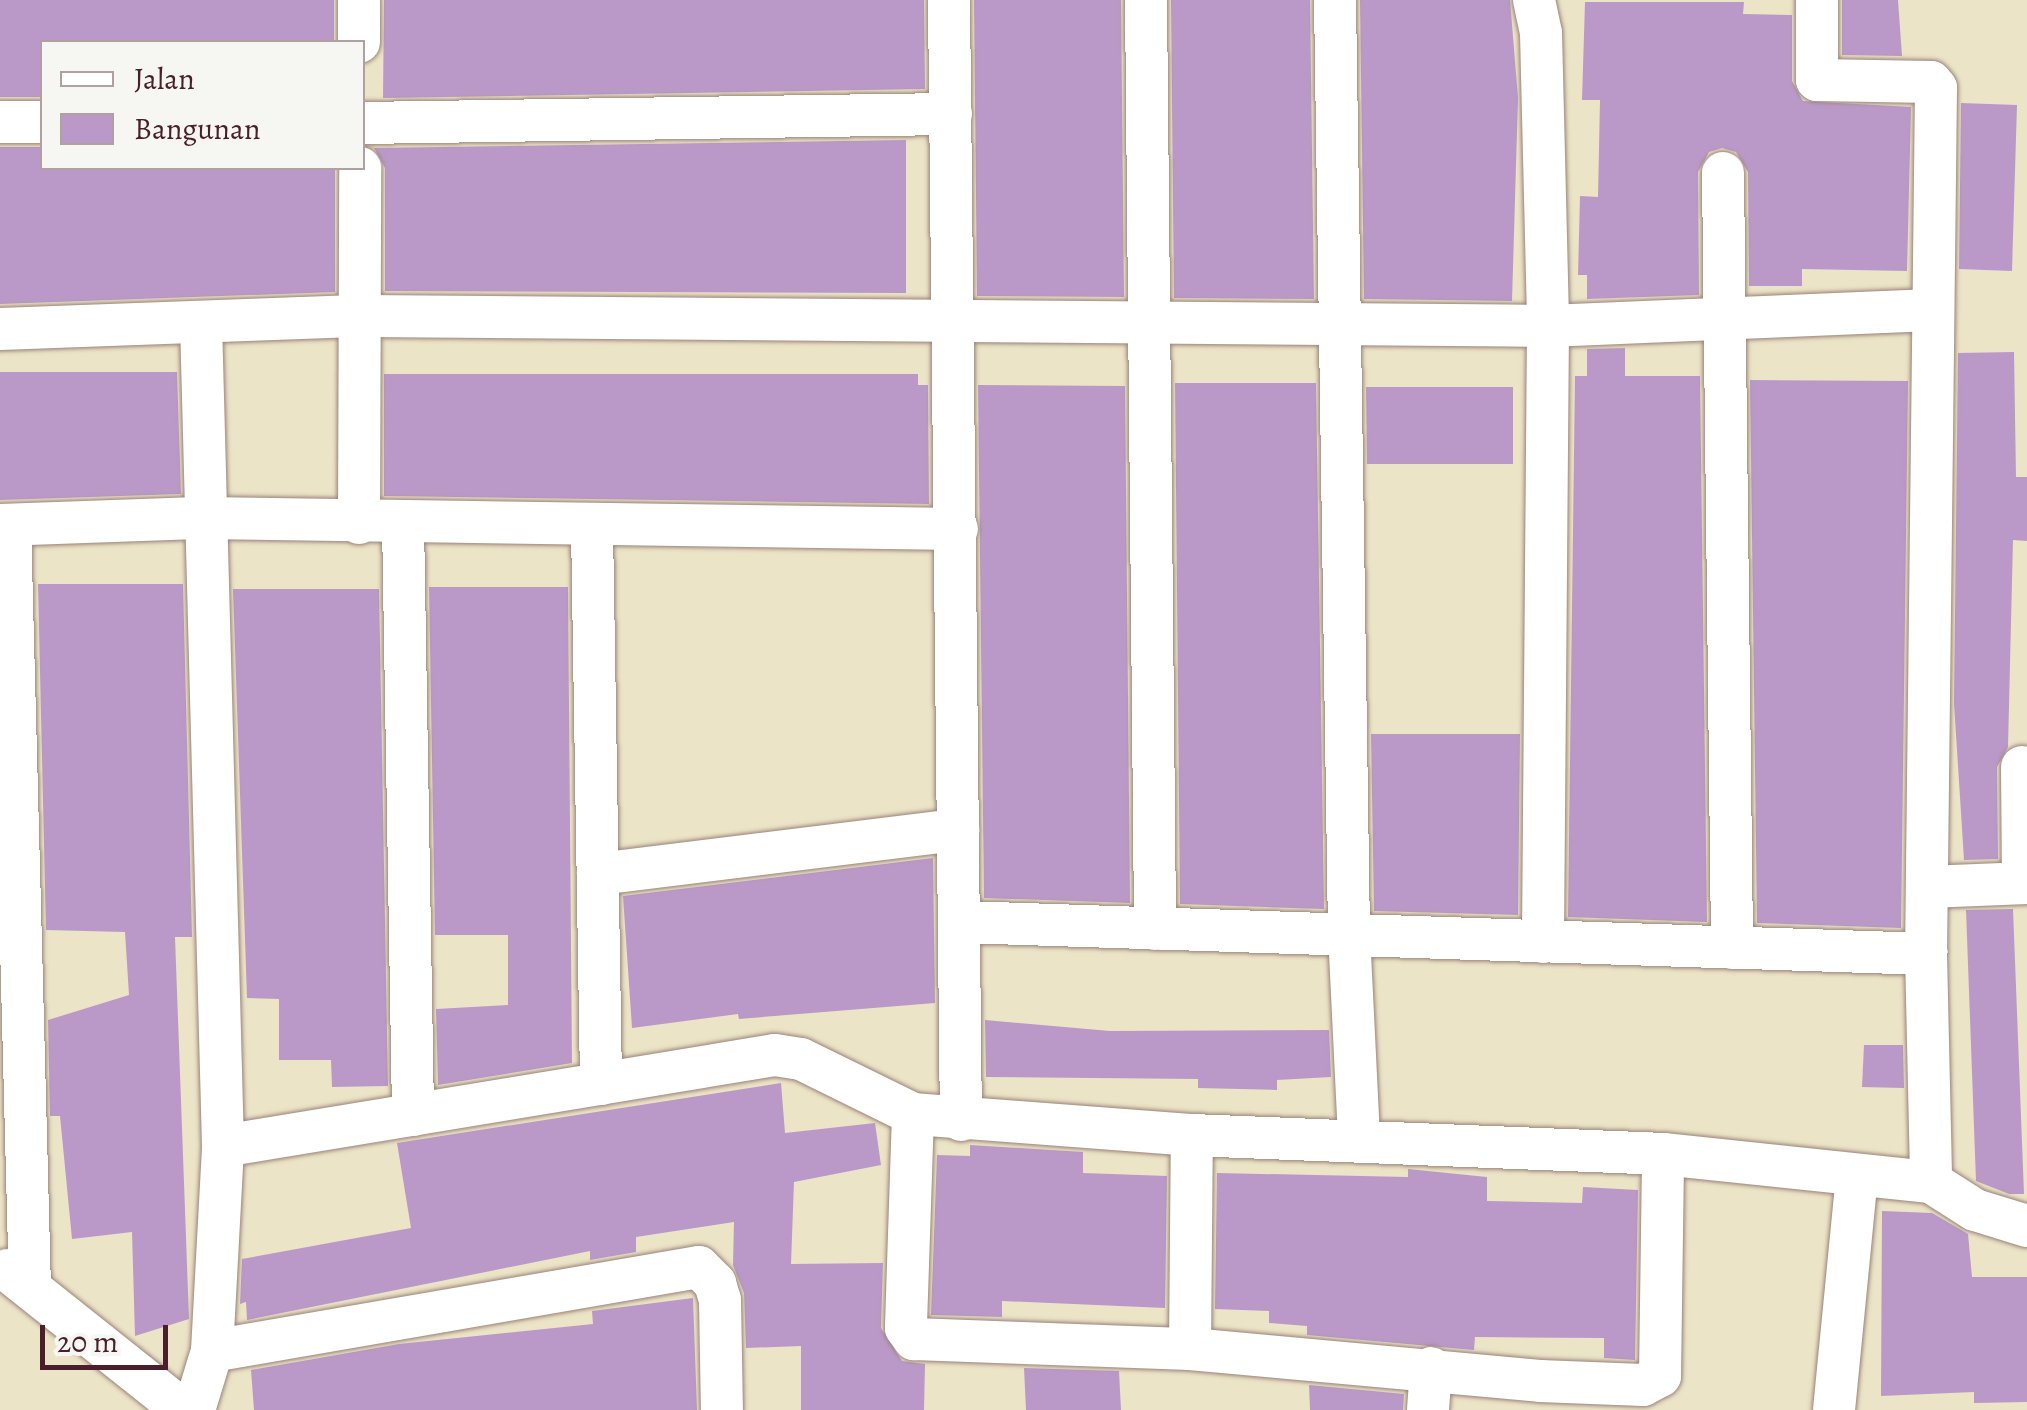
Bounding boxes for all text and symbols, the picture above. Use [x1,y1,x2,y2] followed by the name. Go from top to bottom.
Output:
[40,40,365,170] legend
[134,59,195,99] text: Jalan
[134,109,260,149] text: Bangunan
[45,1305,172,1367] scale bar
[57,1322,118,1362] text: 20 m

